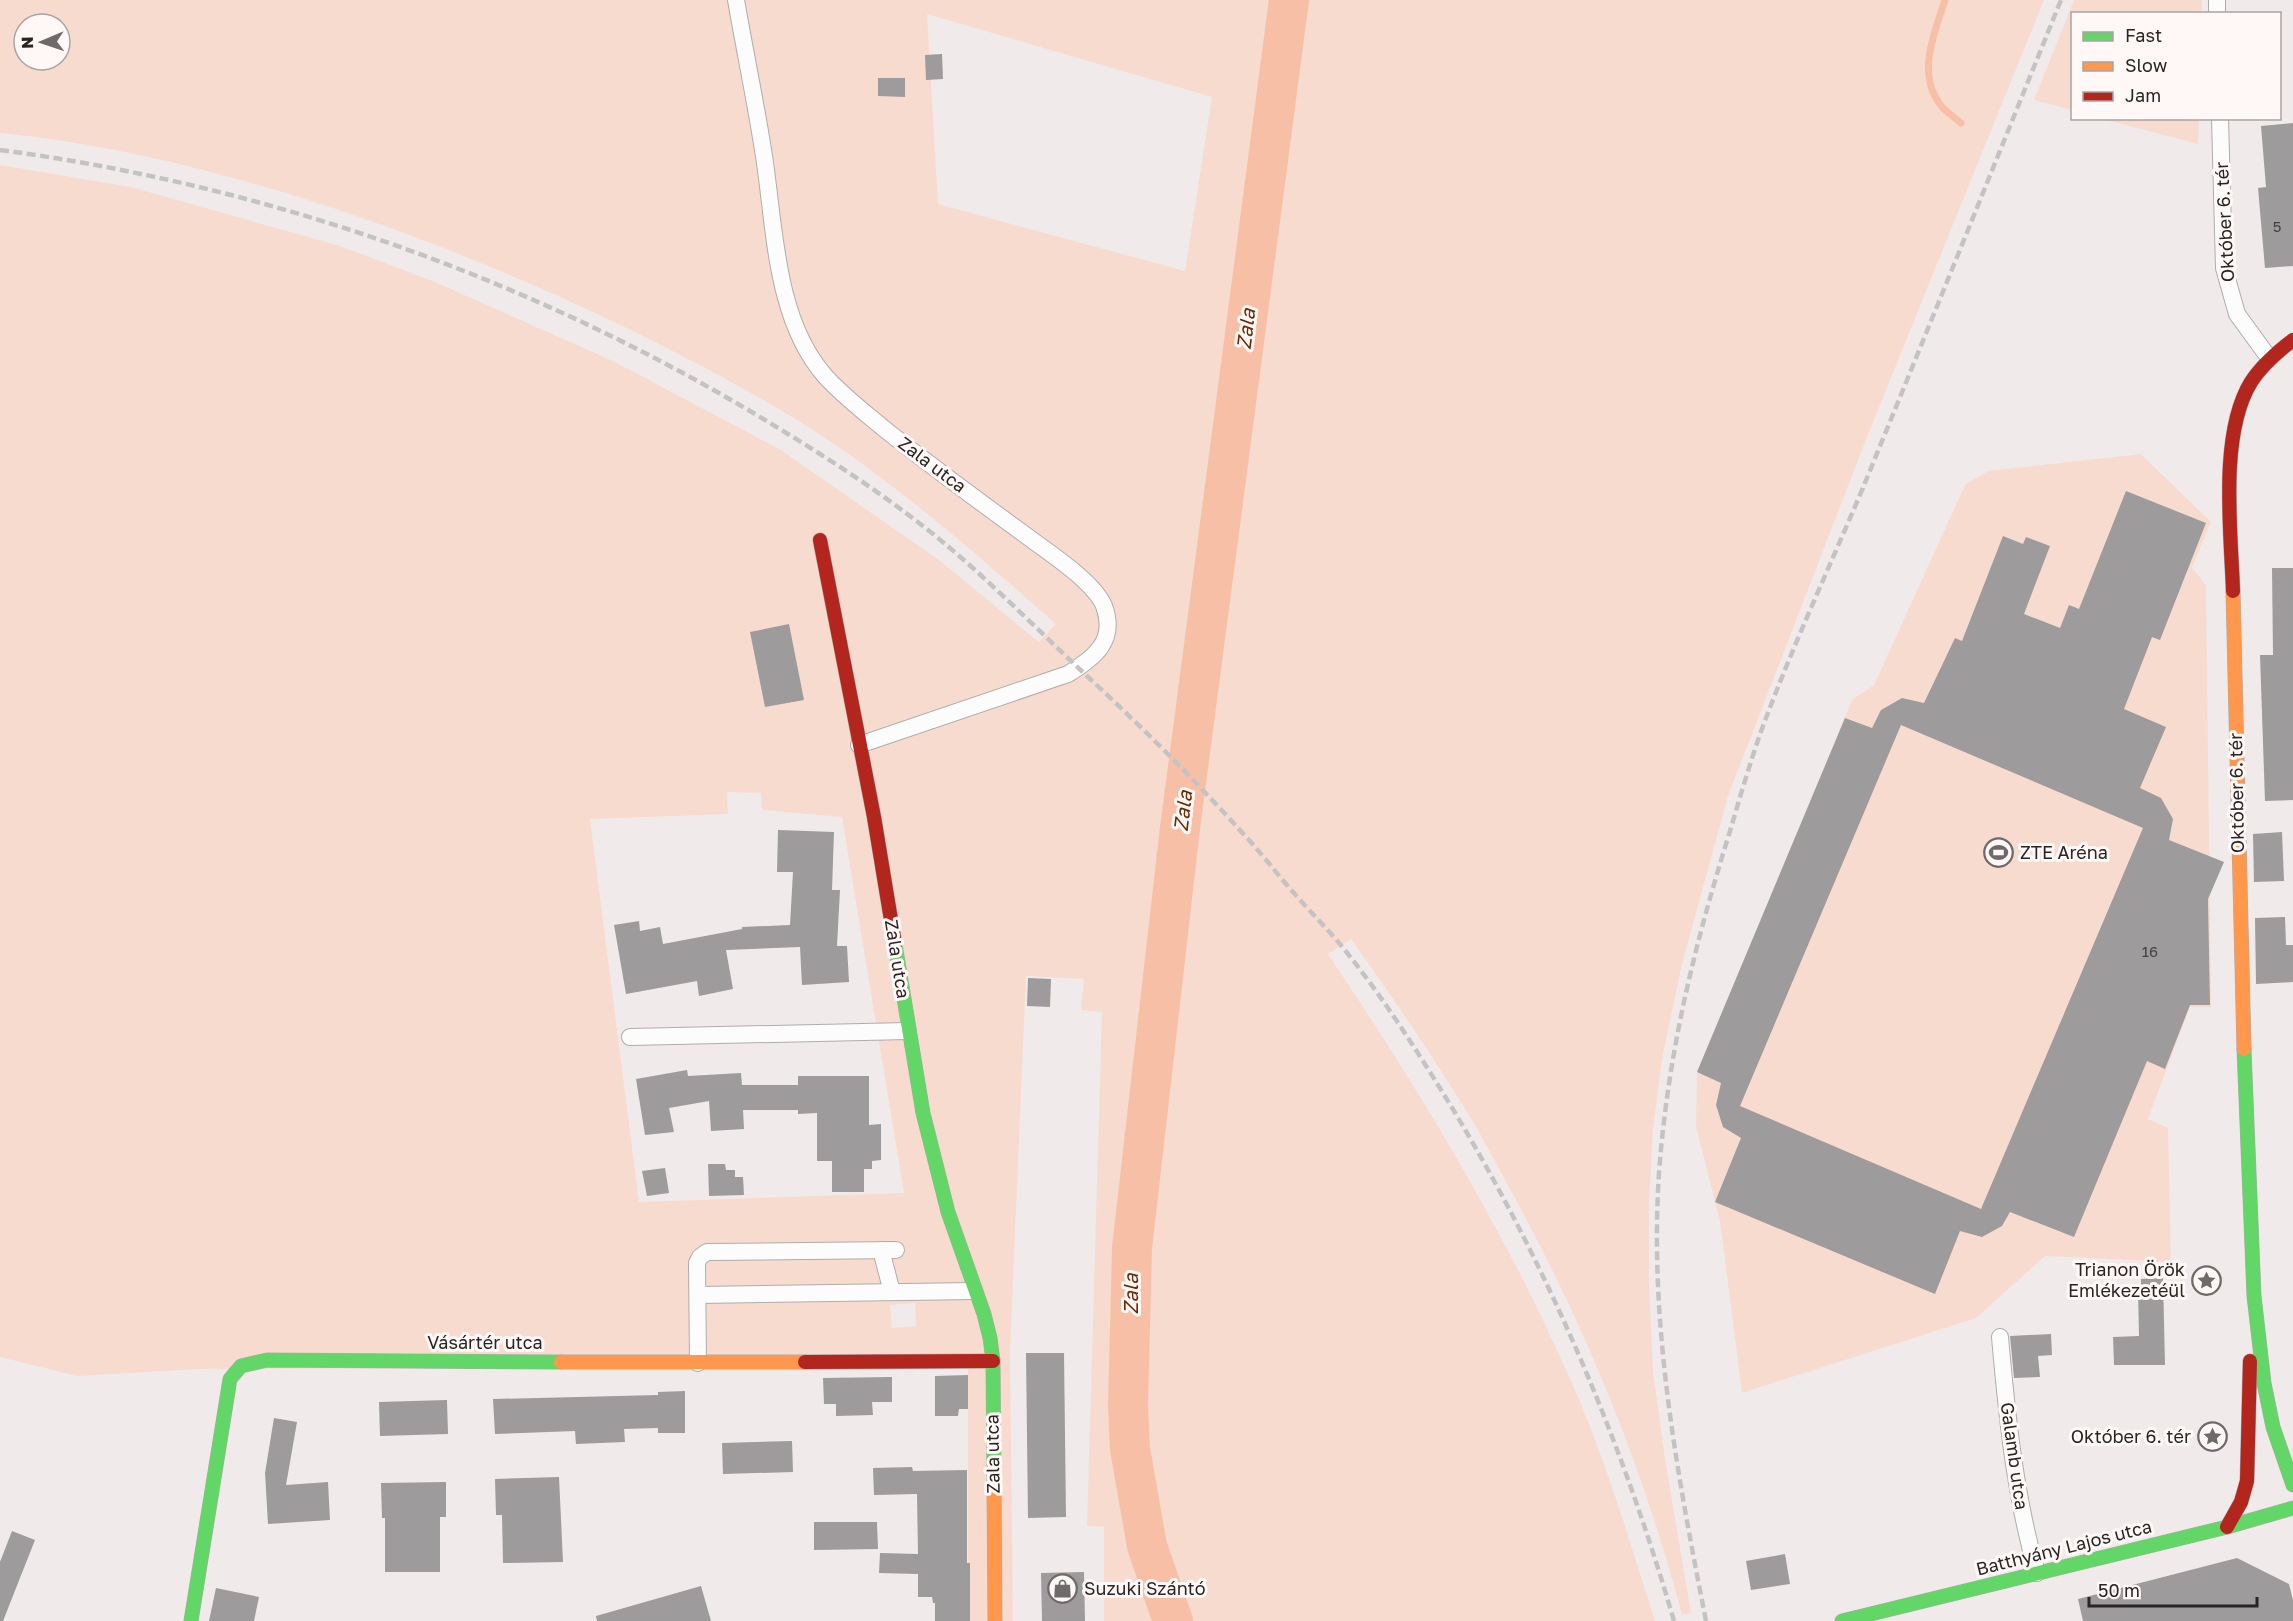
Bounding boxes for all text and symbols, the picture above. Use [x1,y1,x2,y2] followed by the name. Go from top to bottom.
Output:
[12,12,72,72] north arrow
[2071,12,2281,120] legend
[2125,24,2162,46] text: Fast
[17,36,37,49] text: N
[2125,54,2168,76] text: Slow
[2125,84,2161,106] text: Jam
[2210,161,2238,283] street label: Október 6. tér
[2273,217,2281,235] house number: 5
[1231,306,1260,351] water label: Zala
[894,431,971,497] street label: Zala utca
[2224,733,2248,853] street label: Október 6. tér
[1168,788,1197,833] water label: Zala
[1983,837,2015,869] sports icon: ZTE Aréna
[2020,841,2108,863] place label: ZTE Aréna
[881,918,915,1000] street label: Zala utca
[2142,942,2158,960] house number: 16
[2068,1258,2185,1301] place label: Trianon Örök Emlékezetéül
[2190,1264,2222,1296] place icon: Trianon Örök Emlékezetéül
[1118,1273,1142,1315] water label: Zala
[427,1331,543,1353] street label: Vásártér utca
[1997,1401,2033,1511] street label: Galamb utca
[980,1414,1004,1494] street label: Zala utca
[2196,1421,2228,1453] place icon: Október 6. tér
[2071,1425,2191,1447] place label: Október 6. tér
[1974,1515,2154,1580] street label: Batthyány Lajos utca
[2089,1570,2257,1608] scale bar
[1047,1573,1079,1605] shop icon: Suzuki Szántó
[1084,1577,1206,1599] place label: Suzuki Szántó
[2098,1579,2140,1601] text: 50 m

